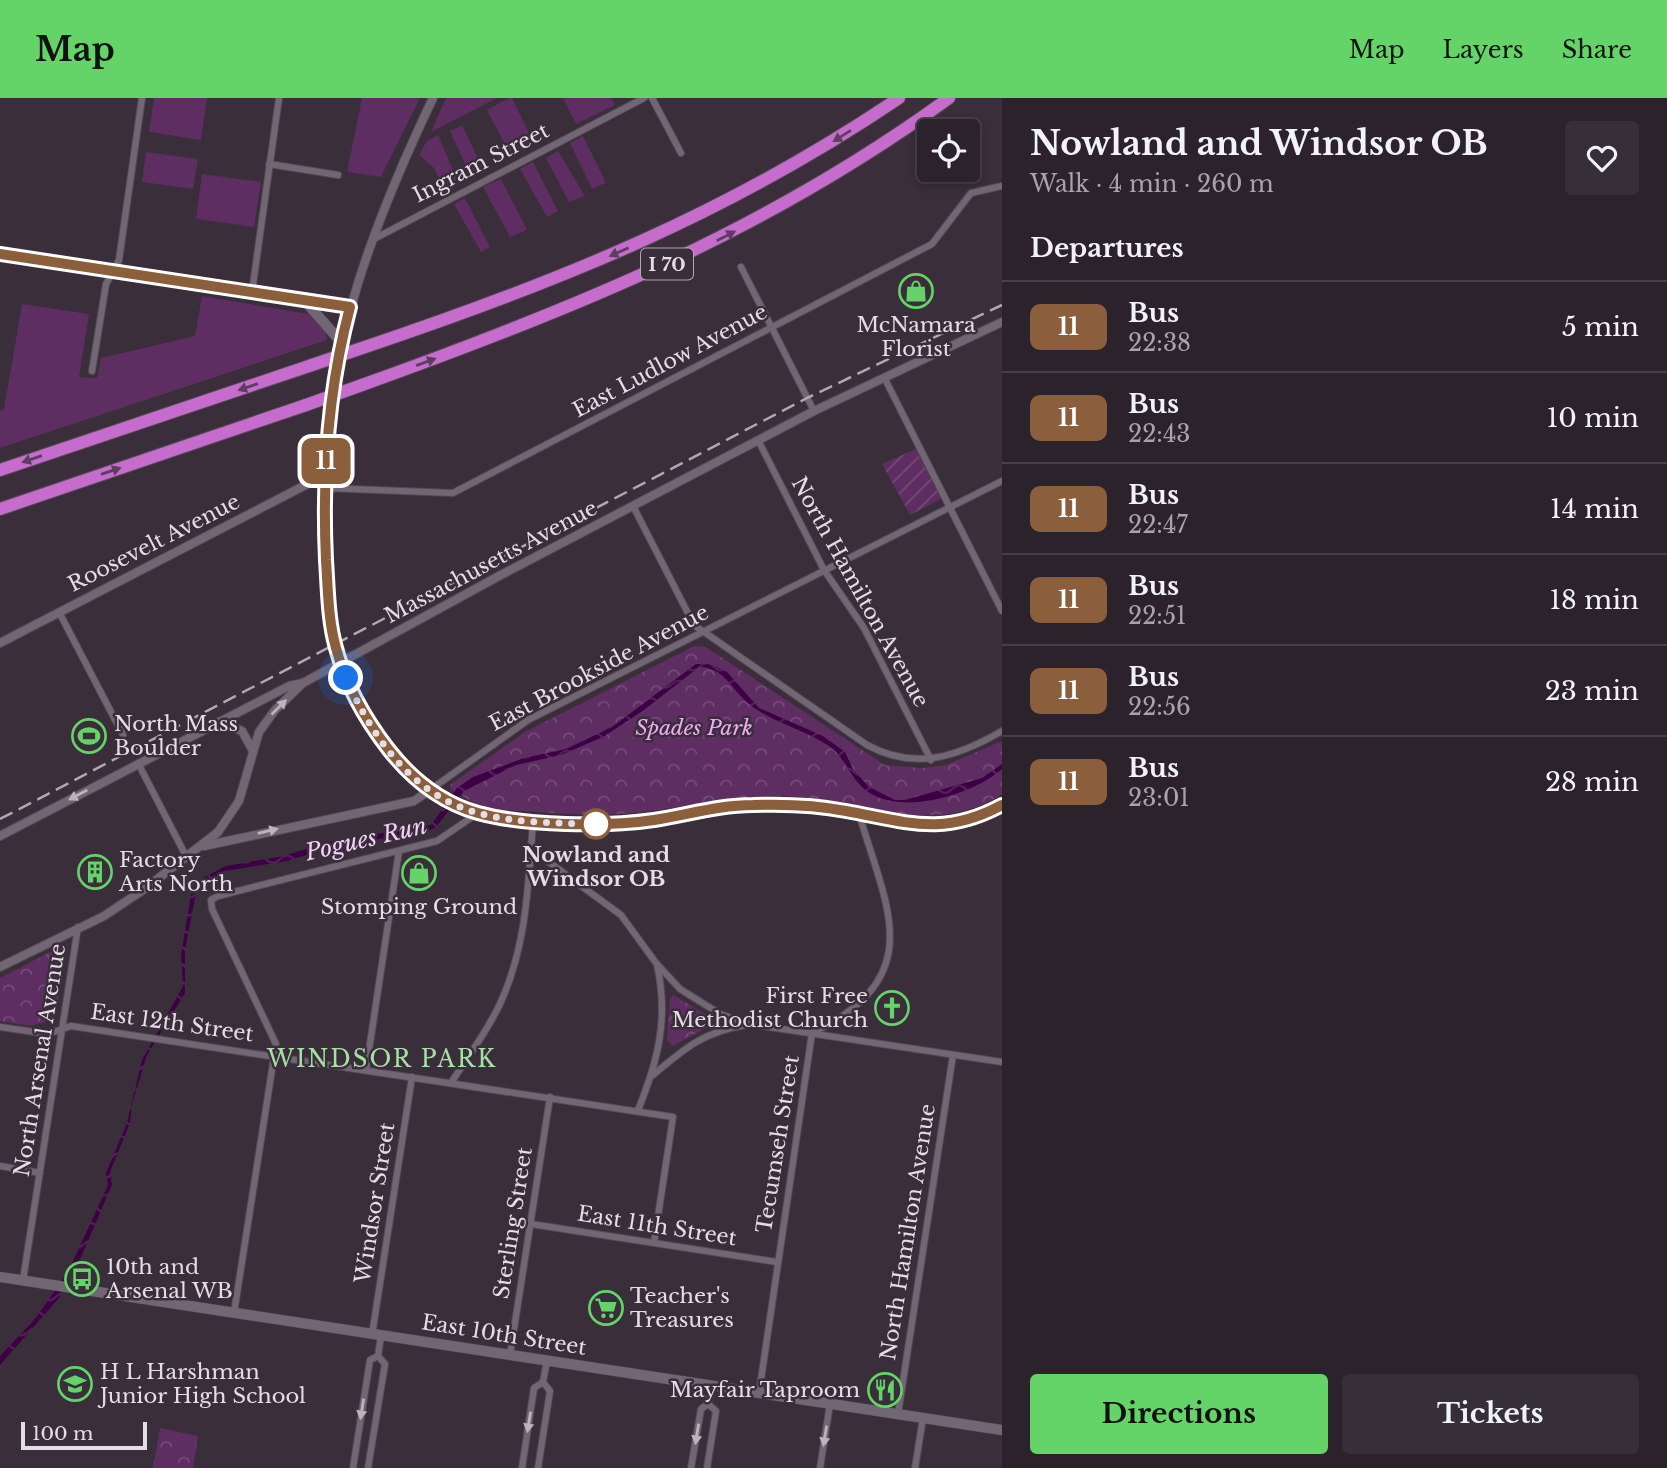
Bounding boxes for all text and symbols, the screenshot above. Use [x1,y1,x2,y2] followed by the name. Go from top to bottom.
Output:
[35,29,115,70] text: Map
[1349,35,1405,64] text: Map
[1443,35,1524,64] text: Layers
[1562,35,1632,64] text: Share
[409,118,553,208] street label: Ingram Street
[917,119,980,182] map controls
[917,119,980,182] button: locate
[1565,121,1639,195] button: heart
[1030,123,1488,164] text: Nowland and Windsor OB
[832,129,851,142] one-way arrow
[1030,170,1274,198] text: Walk · 4 min · 260 m
[716,230,736,242] one-way arrow
[1030,232,1184,264] text: Departures
[609,246,629,258] one-way arrow
[641,248,693,280] road number: I 70
[897,272,935,310] shop icon: McNamara Florist
[1128,297,1179,329] text: Bus
[568,299,772,423] street label: East Ludlow Avenue
[1562,311,1639,343] text: 5 min
[856,312,976,362] place label: McNamara Florist
[1058,312,1079,341] text: 11
[1128,329,1191,357] text: 22:38
[415,356,436,367] one-way arrow
[237,382,258,392] one-way arrow
[1128,388,1179,420] text: Bus
[1547,402,1639,434] text: 10 min
[1058,403,1079,432] text: 11
[1128,420,1191,448] text: 22:43
[294,438,358,484] line badge: 11
[316,446,336,475] text: 11
[21,454,42,465] one-way arrow
[100,465,121,476] one-way arrow
[786,472,934,712] street label: North Hamilton Avenue
[1128,479,1179,511] text: Bus
[64,488,244,598] street label: Roosevelt Avenue
[1550,493,1639,525] text: 14 min
[1058,494,1079,523] text: 11
[380,495,602,629] street label: Massachusetts Avenue
[1128,511,1188,539] text: 22:47
[1128,570,1179,602] text: Bus
[1550,584,1639,616] text: 18 min
[1058,585,1079,614] text: 11
[485,599,713,737] street label: East Brookside Avenue
[1128,602,1186,630] text: 22:51
[328,660,363,695] your location
[1128,661,1179,693] text: Bus
[1545,675,1639,707] text: 23 min
[1058,676,1079,705] text: 11
[1128,693,1191,721] text: 22:56
[271,698,288,715] one-way arrow
[114,711,238,761] place label: North Mass Boulder
[635,715,753,741] park label: Spades Park
[70,717,108,755] sports icon: North Mass Boulder
[1128,752,1179,784] text: Bus
[1545,766,1639,798] text: 28 min
[1058,767,1079,796] text: 11
[1128,784,1190,812] text: 23:01
[68,789,88,801] one-way arrow
[581,809,611,839] marker: Nowland and Windsor OB
[301,811,430,867] water label: Pogues Run
[257,825,279,836] one-way arrow
[522,842,670,892] place label: Nowland and Windsor OB
[118,847,233,897] place label: Factory Arts North
[76,853,114,891] building icon: Factory Arts North
[400,854,438,892] shop icon: Stomping Ground
[321,894,517,920] place label: Stomping Ground
[9,942,71,1178] street label: North Arsenal Avenue
[672,983,868,1033] place label: First Free Methodist Church
[873,989,911,1027] church icon: First Free Methodist Church
[89,999,255,1047] street label: East 12th Street
[266,1045,497,1073] district label: WINDSOR PARK
[751,1053,805,1235] street label: Tecumseh Street
[875,1102,941,1362] street label: North Hamilton Avenue
[349,1121,401,1286] street label: Windsor Street
[488,1145,538,1301] street label: Sterling Street
[576,1201,738,1251] street label: East 11th Street
[105,1254,233,1304] place label: 10th and Arsenal WB
[63,1260,101,1298] bus stop icon: 10th and Arsenal WB
[630,1283,734,1333] place label: Teacher's Treasures
[587,1289,625,1327] supermarket icon: Teacher's Treasures
[420,1309,588,1361] street label: East 10th Street
[97,1359,306,1409] place label: H L Harshman Junior High School
[56,1365,94,1403] school or university icon: H L Harshman Junior High School
[866,1371,904,1409] restaurant icon: Mayfair Taproom
[1030,1374,1328,1454] button: Directions
[1342,1374,1639,1454] button: Tickets
[670,1377,860,1403] place label: Mayfair Taproom
[356,1398,367,1420] one-way arrow
[523,1411,534,1433] one-way arrow
[21,1419,147,1451] scale bar
[32,1422,93,1445] text: 100 m
[691,1423,702,1445] one-way arrow
[819,1425,830,1447] one-way arrow

